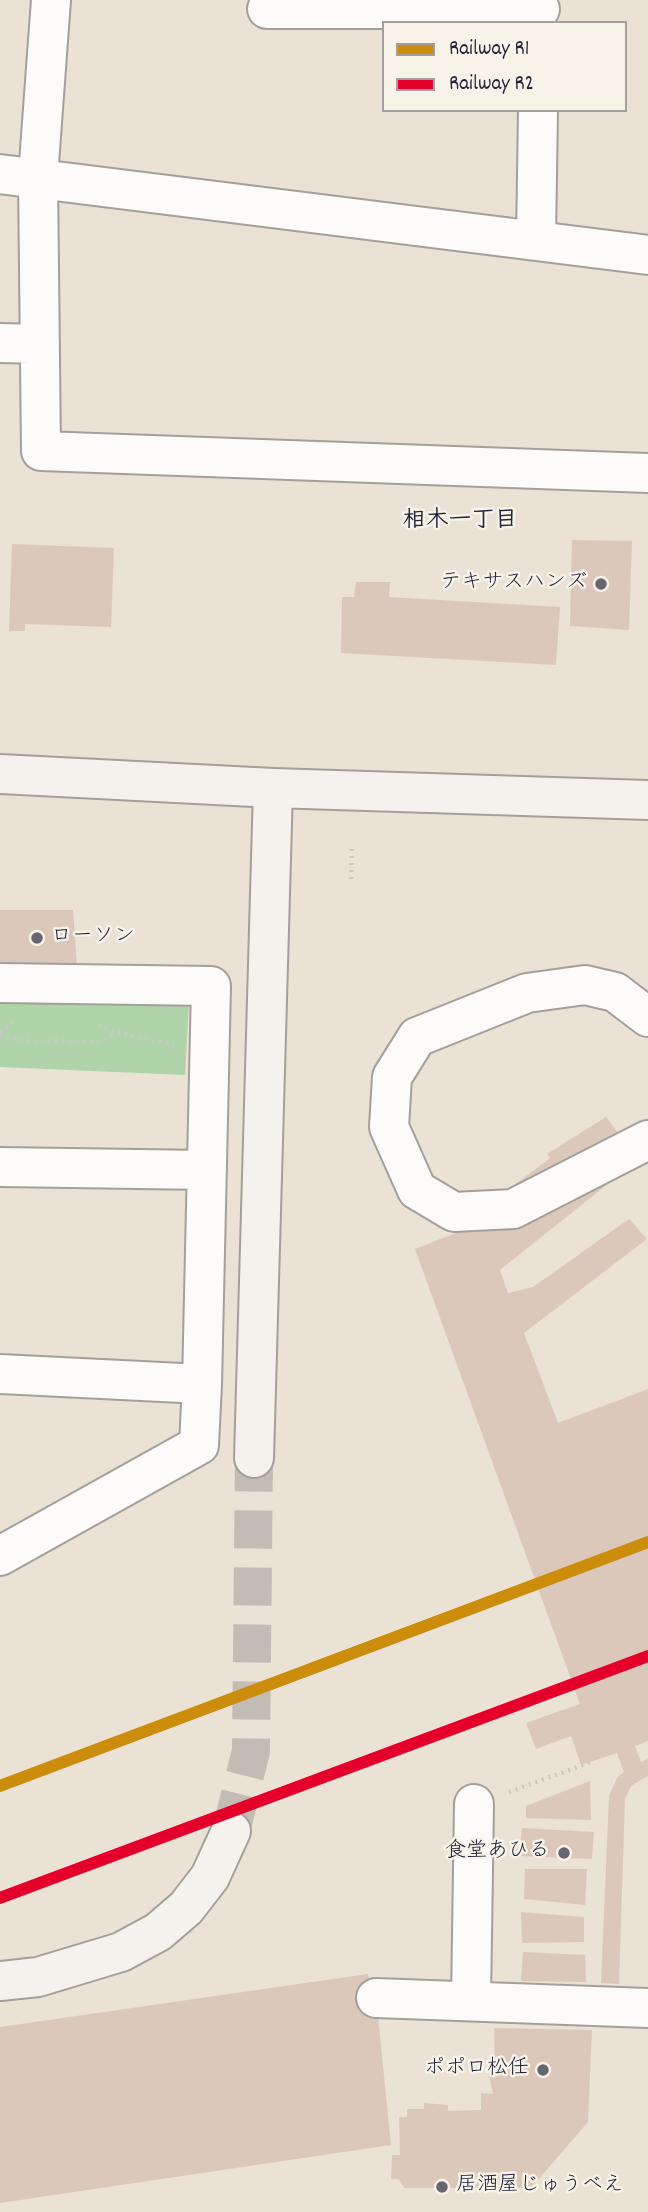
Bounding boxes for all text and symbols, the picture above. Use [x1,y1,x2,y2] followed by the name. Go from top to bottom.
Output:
[382,21,627,112] legend
[449,35,529,65] text: Railway R1
[449,70,534,100] text: Railway R2
[403,509,517,537] district label: 相木一丁目
[440,571,587,597] place label: テキサスハンズ
[593,576,609,592] marker: テキサスハンズ
[51,925,135,951] place label: ローソン
[29,930,45,946] marker: ローソン
[445,1840,550,1866] place label: 食堂あひる
[556,1845,572,1861] marker: 食堂あひる
[424,2057,529,2083] place label: ポポロ松任
[535,2062,551,2078] marker: ポポロ松任
[456,2174,624,2200] place label: 居酒屋じゅうべえ
[434,2179,450,2195] marker: 居酒屋じゅうべえ

